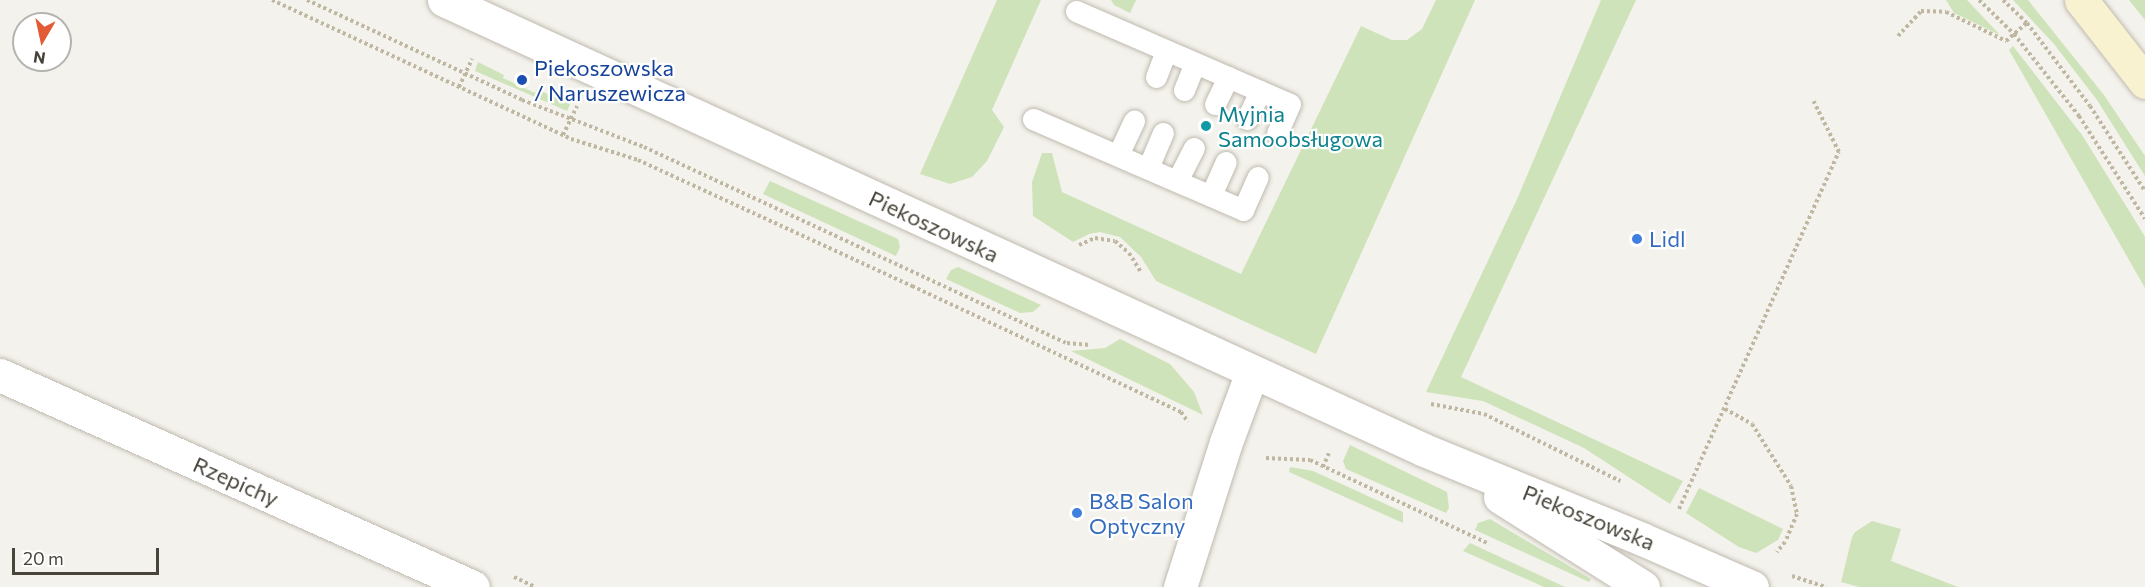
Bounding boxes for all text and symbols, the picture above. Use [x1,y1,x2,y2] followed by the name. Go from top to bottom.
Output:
[12,12,72,72] north arrow
[32,48,47,69] text: N
[534,54,686,106] place label: Piekoszowska / Naruszewicza
[515,73,529,87] marker: Piekoszowska / Naruszewicza
[1218,100,1383,152] place label: Myjnia Samoobsługowa
[1199,119,1213,133] marker: Myjnia Samoobsługowa
[865,184,1003,268] street label: Piekoszowska
[1649,226,1686,252] place label: Lidl
[1630,232,1644,246] marker: Lidl
[189,451,283,511] street label: Rzepichy
[1519,479,1659,555] street label: Piekoszowska
[1089,487,1194,538] place label: B&B Salon Optyczny
[1070,506,1084,520] marker: B&B Salon Optyczny
[15,536,162,574] scale bar
[23,547,64,569] text: 20 m

